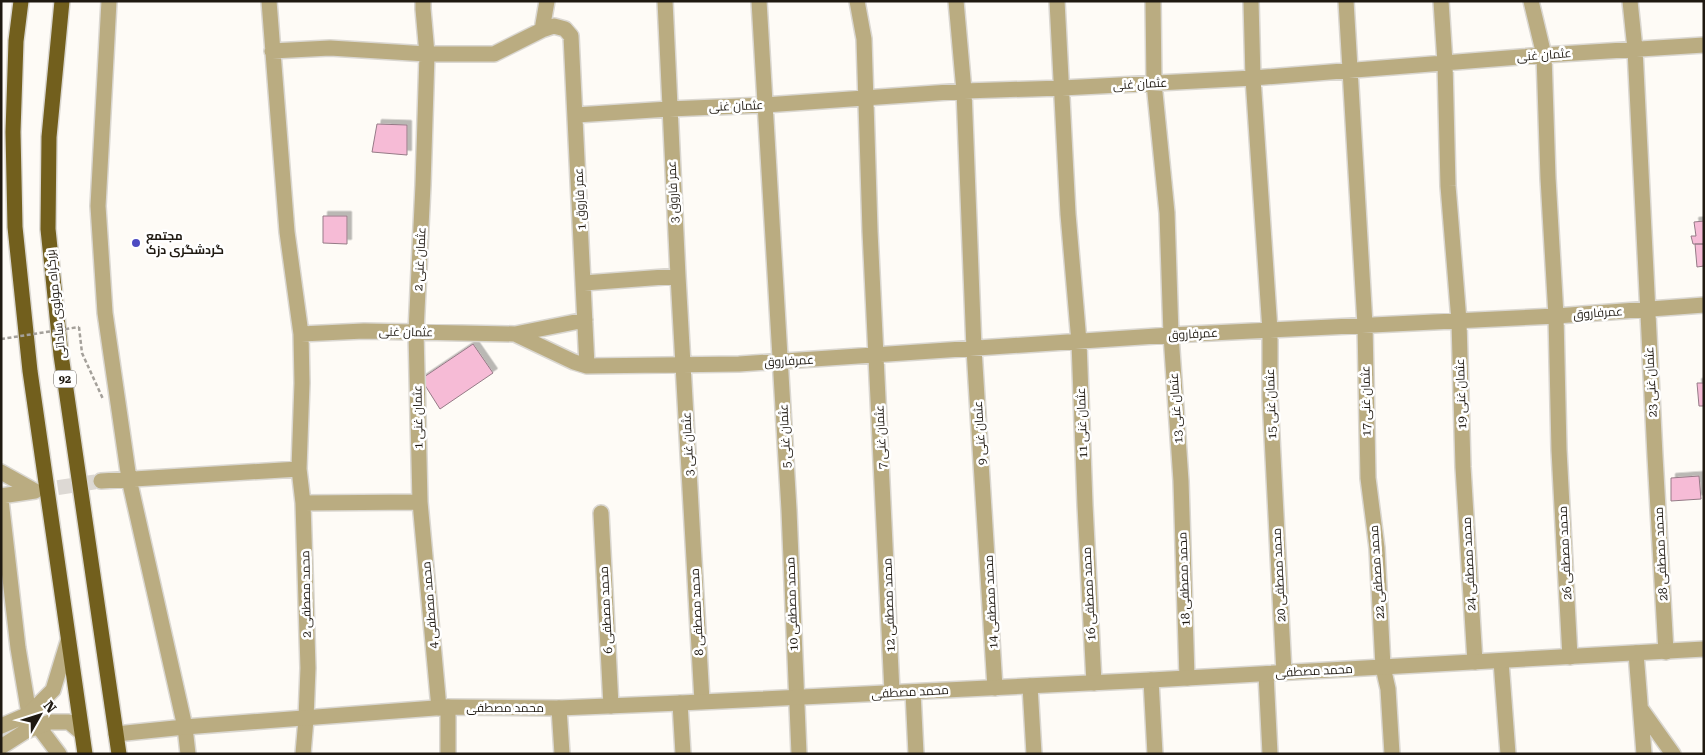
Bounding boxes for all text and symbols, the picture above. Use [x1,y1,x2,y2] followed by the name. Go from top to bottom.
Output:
[1516,46,1572,64] street label: عثمان غنی
[1112,76,1168,92] street label: عثمان غنی
[708,98,764,114] street label: عثمان غنی
[664,160,682,224] street label: عمر فاروق 3
[571,167,589,231] street label: عمر فاروق 1
[411,227,429,291] street label: عثمان غنی 2
[146,229,224,258] place label: مجتمع گردشگری دزک
[130,237,142,249] marker: مجتمع گردشگری دزک
[43,249,69,359] street label: بزرگراه مولوی ساداتی
[1573,304,1623,322] street label: عمرفاروق
[379,325,433,339] street label: عثمان غنی
[1168,326,1218,342] street label: عمرفاروق
[1642,346,1660,418] street label: عثمان غنی 23
[764,353,814,369] street label: عمرفاروق
[1453,358,1469,430] street label: عثمان غنی 19
[1358,365,1374,437] street label: عثمان غنی 17
[1263,368,1279,440] street label: عثمان غنی 15
[54,370,76,388] road number: 92
[1167,372,1185,444] street label: عثمان غنی 13
[410,385,426,449] street label: عثمان غنی 1
[1074,387,1090,459] street label: عثمان غنی 11
[971,400,989,466] street label: عثمان غنی 9
[776,404,794,468] street label: عثمان غنی 5
[872,405,890,469] street label: عثمان غنی 7
[679,412,697,476] street label: عثمان غنی 3
[1556,506,1574,600] street label: محمد مصطفی 26
[1652,507,1670,601] street label: محمد مصطفی 28
[1460,517,1478,611] street label: محمد مصطفی 24
[1367,525,1387,619] street label: محمد مصطفی 22
[1270,528,1288,622] street label: محمد مصطفی 20
[1175,532,1193,626] street label: محمد مصطفی 18
[1080,547,1098,641] street label: محمد مصطفی 16
[298,550,314,638] street label: محمد مصطفی 2
[982,555,1000,649] street label: محمد مصطفی 14
[783,557,801,651] street label: محمد مصطفی 10
[880,558,898,652] street label: محمد مصطفی 12
[419,561,441,649] street label: محمد مصطفی 4
[597,566,615,654] street label: محمد مصطفی 6
[688,568,706,656] street label: محمد مصطفی 8
[1275,662,1353,680] street label: محمد مصطفی
[871,683,949,701] street label: محمد مصطفی
[15,690,65,740] north arrow
[40,698,60,716] text: N
[466,701,544,715] street label: محمد مصطفی

